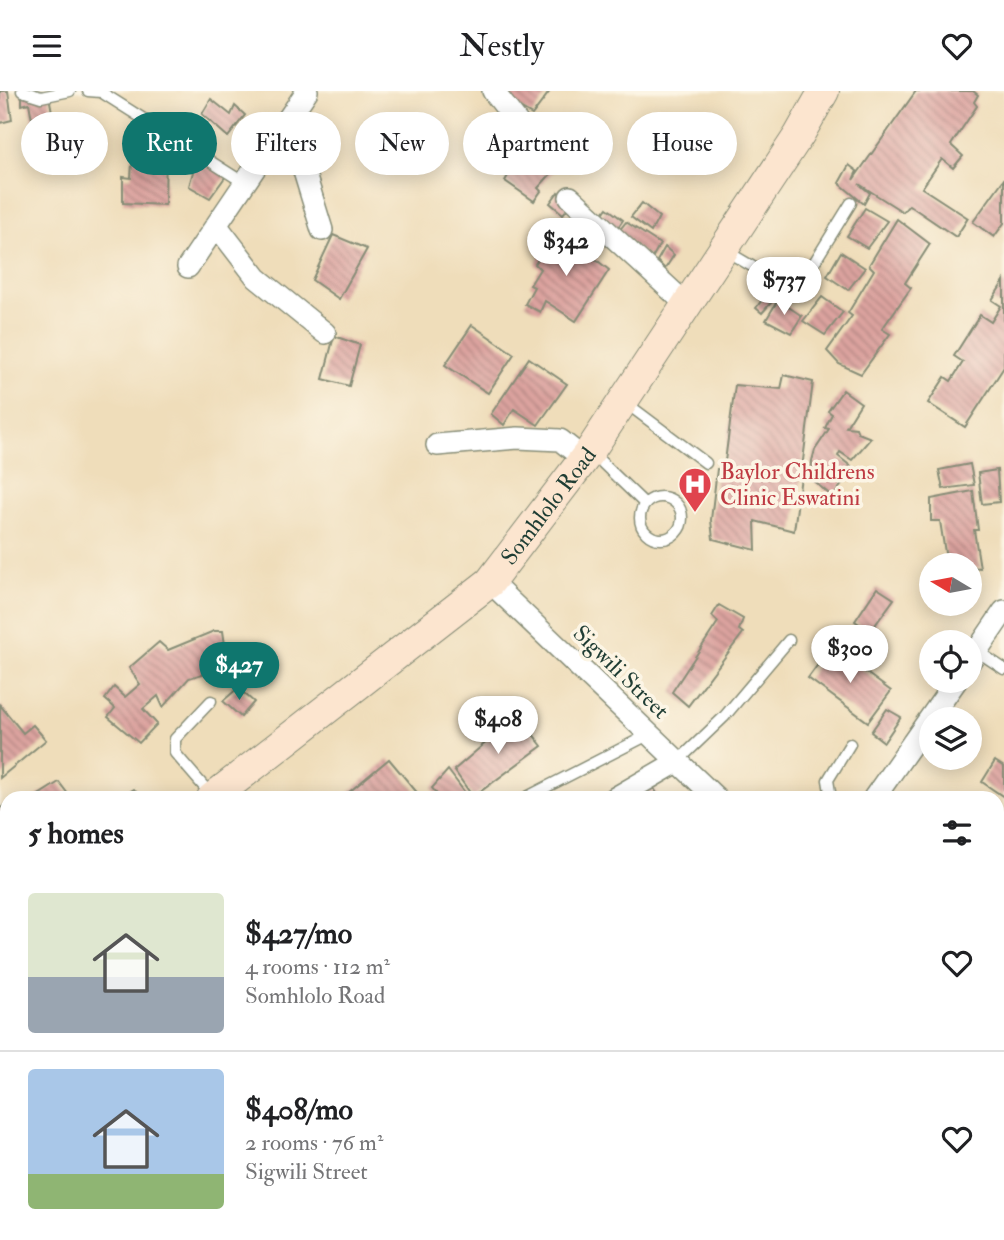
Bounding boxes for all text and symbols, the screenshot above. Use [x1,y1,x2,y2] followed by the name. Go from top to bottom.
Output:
[460,26,544,66] text: Nestly
[28,27,66,65] icon: menu
[938,27,976,65] icon: heart
[21,112,108,175] chip: Buy
[122,112,217,175] chip: Rent
[231,112,341,175] chip: Filters
[355,112,449,175] chip: New
[463,112,613,175] chip: Apartment
[627,112,737,175] chip: House
[525,219,607,278] pin: $342
[543,226,589,255] text: $342
[743,257,825,317] pin: $737
[763,265,805,294] text: $737
[494,441,602,570] street label: Somhlolo Road
[720,457,875,512] place label: Baylor Childrens Clinic Eswatini
[676,465,714,514] hospital icon: Baylor Childrens Clinic Eswatini
[919,553,982,616] north arrow
[919,553,982,770] map controls
[567,619,675,725] street label: Sigwili Street
[809,625,891,685] pin: $300
[919,630,982,693] button: locate
[827,633,873,662] text: $300
[198,643,280,702] pin: $427
[215,650,263,679] text: $427
[457,697,539,756] pin: $408
[474,704,522,733] text: $408
[919,707,982,770] button: layers
[938,814,976,852] icon: filters
[28,815,124,852] text: 5 homes
[245,915,352,952] text: $427/mo
[84,921,168,1005] icon: home
[938,944,976,982] icon: heart
[245,952,390,981] text: 4 rooms · 112 m²
[245,981,385,1010] text: Somhlolo Road
[245,1091,353,1128] text: $408/mo
[84,1097,168,1181] icon: home
[938,1120,976,1158] icon: heart
[245,1128,383,1157] text: 2 rooms · 76 m²
[245,1157,368,1186] text: Sigwili Street

